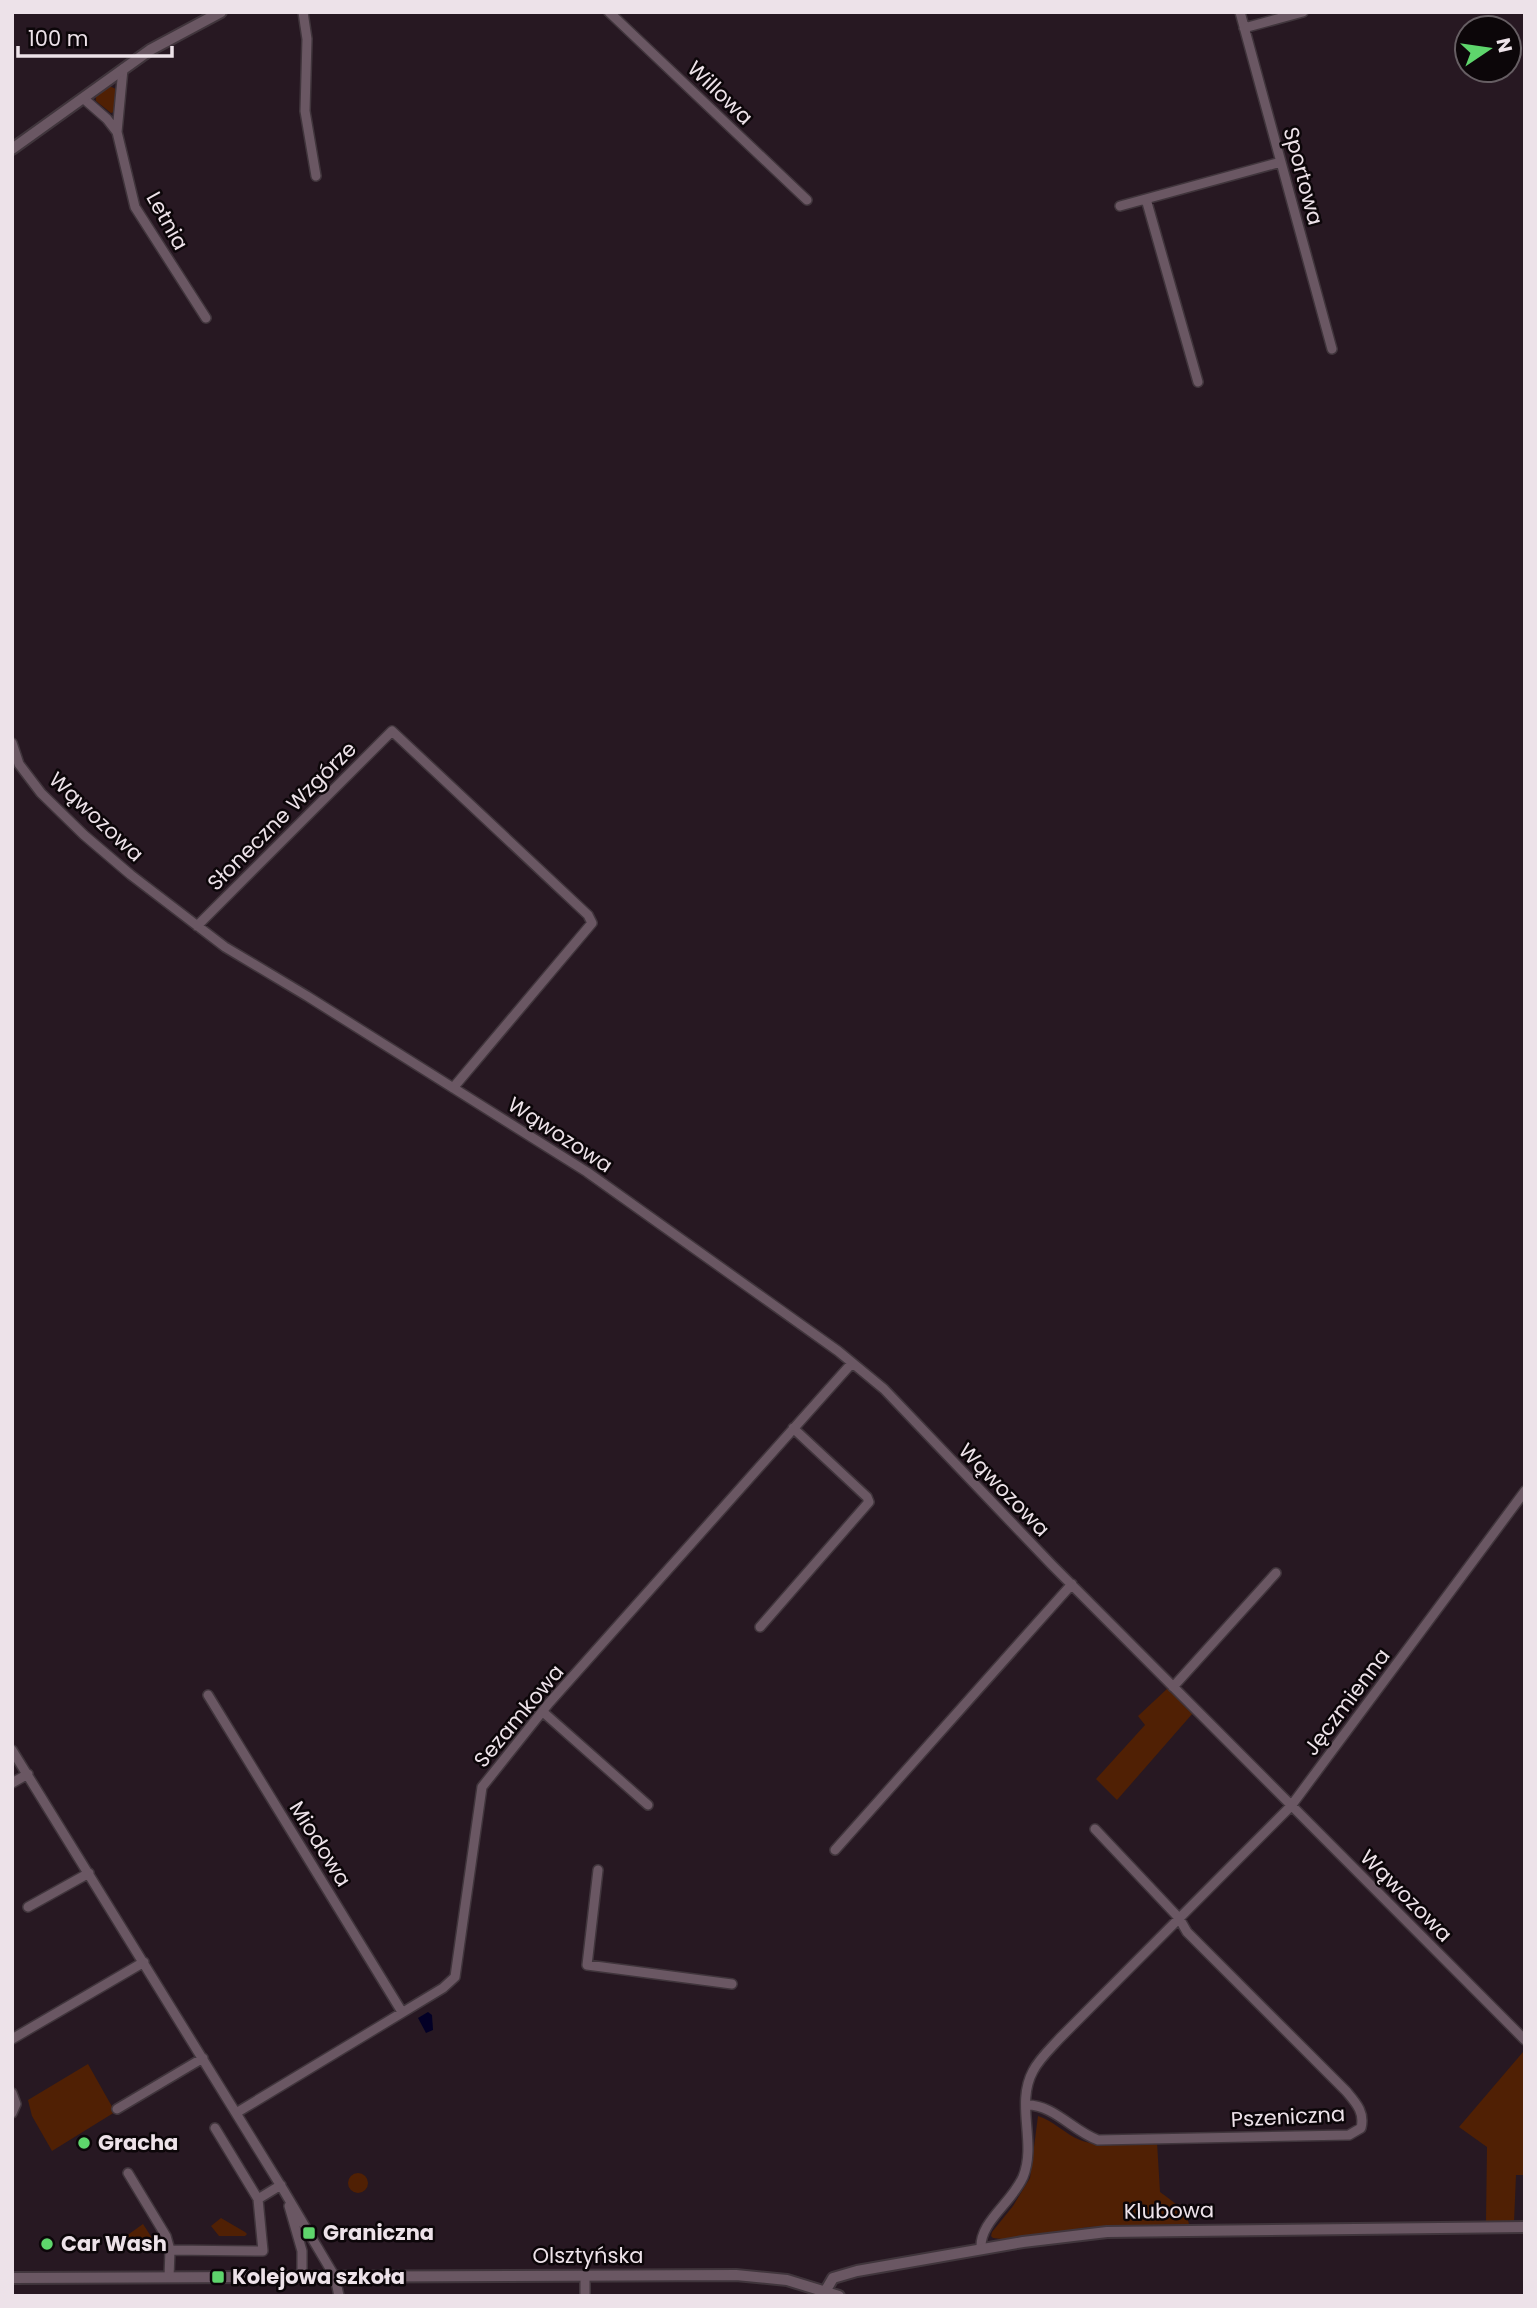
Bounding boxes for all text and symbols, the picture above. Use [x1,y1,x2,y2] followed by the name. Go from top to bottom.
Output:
[18,14,172,58] scale bar
[1453,14,1523,84] north arrow
[28,24,88,53] text: 100 m
[1489,35,1519,55] text: N
[681,54,760,131] street label: Willowa
[1276,124,1330,228] street label: Sportowa
[140,186,195,255] street label: Letnia
[201,735,363,897] street label: Słoneczne Wzgórze
[43,765,150,868] street label: Wąwozowa
[502,1090,618,1179] street label: Wąwozowa
[952,1437,1056,1543] street label: Wąwozowa
[1297,1642,1396,1761] street label: Jęczmienna
[467,1658,570,1773] street label: Sezamkowa
[283,1795,358,1892] street label: Miodowa
[1354,1843,1459,1948] street label: Wąwozowa
[1230,2099,1346,2134] street label: Pszeniczna
[98,2128,178,2157] place label: Gracha
[76,2135,92,2151] marker: Gracha
[1124,2195,1214,2226] street label: Klubowa
[323,2218,434,2247] place label: Graniczna
[301,2225,317,2241] marker: Graniczna
[61,2229,167,2258] place label: Car Wash
[39,2236,55,2252] marker: Car Wash
[532,2241,644,2270] street label: Olsztyńska
[232,2262,405,2291] place label: Kolejowa szkoła
[210,2269,226,2285] marker: Kolejowa szkoła

